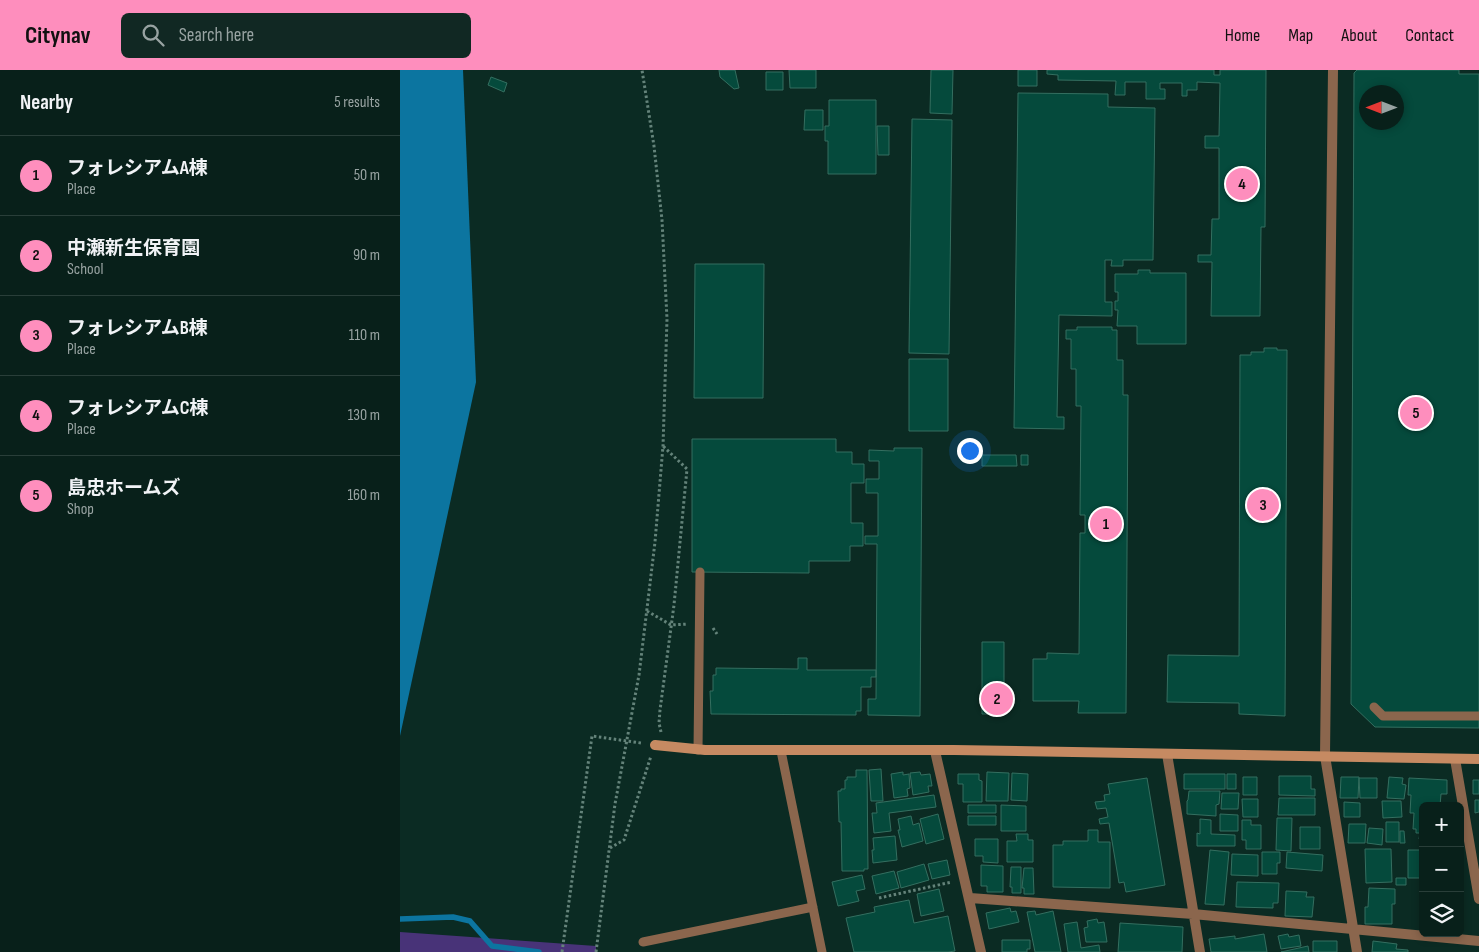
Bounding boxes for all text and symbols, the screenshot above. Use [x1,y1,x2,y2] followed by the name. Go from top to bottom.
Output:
[121,13,471,58] search box
[25,21,91,50] text: Citynav
[139,21,167,49] icon: search
[179,24,254,47] text: Search here
[1225,25,1260,46] text: Home
[1288,25,1313,46] text: Map
[1341,25,1377,46] text: About
[1405,25,1454,46] text: Contact
[1359,85,1404,130] north arrow
[20,90,73,115] text: Nearby
[334,93,380,112] text: 5 results
[67,157,208,180] text: フォレシアムA棟
[1226,165,1258,203] pin: 4
[33,166,39,185] text: 1
[354,166,380,185] text: 50 m
[67,180,96,199] text: Place
[67,237,200,260] text: 中瀬新生保育園
[32,246,40,265] text: 2
[353,246,380,265] text: 90 m
[67,260,103,279] text: School
[67,317,208,340] text: フォレシアムB棟
[32,326,40,345] text: 3
[349,326,380,345] text: 110 m
[67,340,96,359] text: Place
[1400,394,1432,432] pin: 5
[67,397,208,420] text: フォレシアムC棟
[32,406,40,425] text: 4
[348,406,380,425] text: 130 m
[67,420,96,439] text: Place
[957,438,983,464] your location
[67,477,180,500] text: 島忠ホームズ
[32,486,40,505] text: 5
[347,486,380,505] text: 160 m
[1247,486,1279,524] pin: 3
[67,500,94,519] text: Shop
[1090,505,1122,543] pin: 1
[981,680,1013,718] pin: 2
[1419,802,1464,937] map controls
[1419,802,1464,847] button: +
[1419,847,1464,892] button: −
[1419,892,1464,937] button: layers

